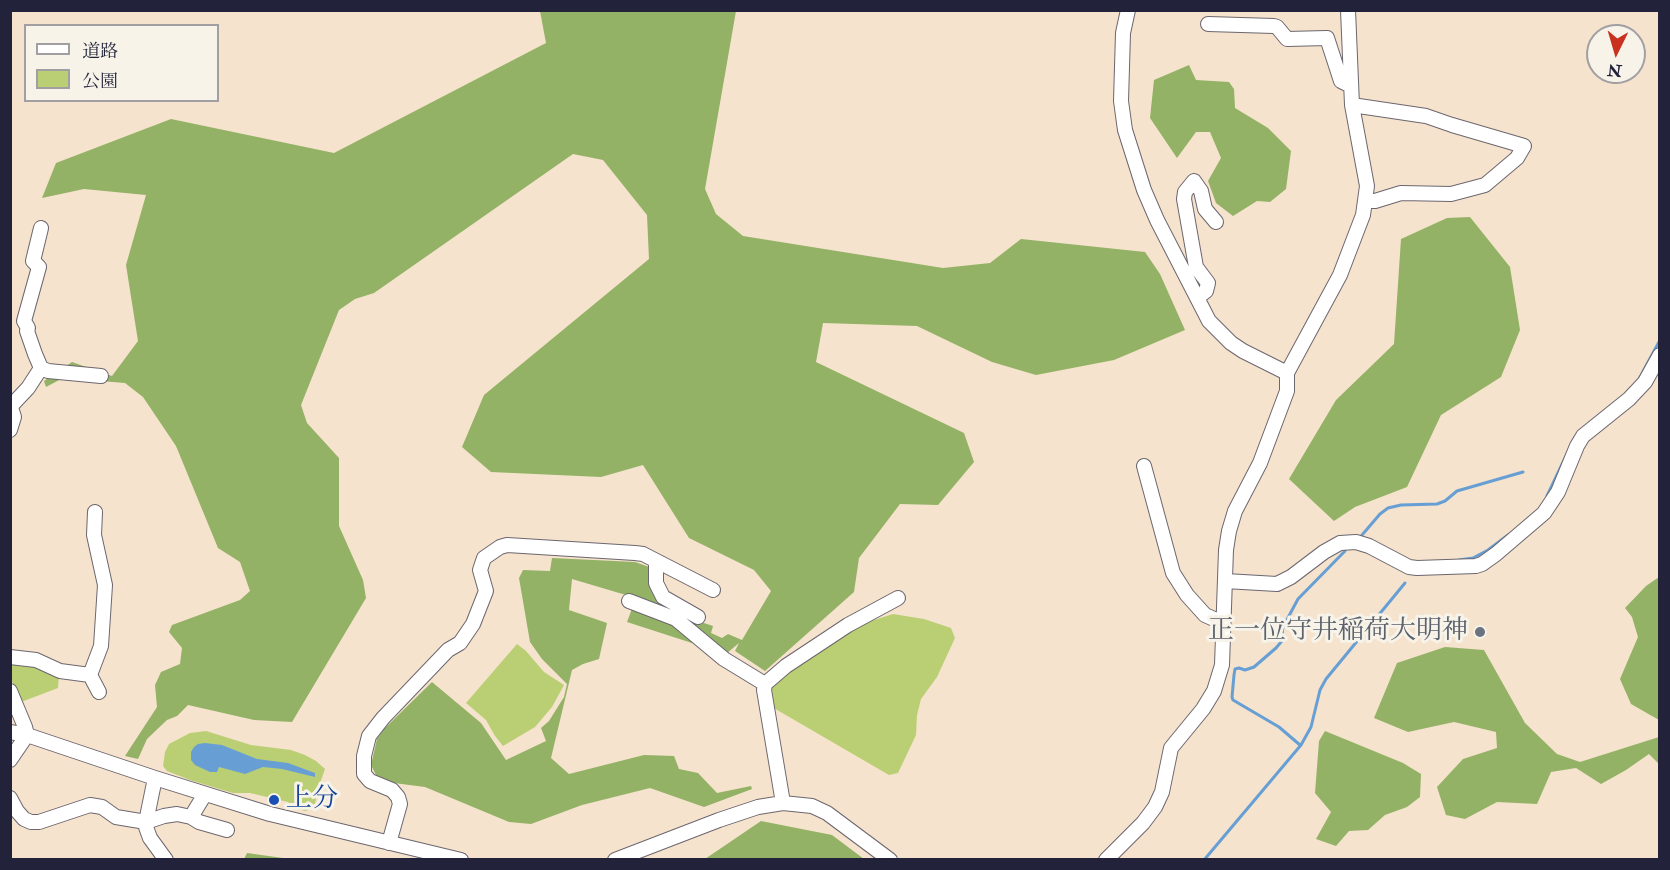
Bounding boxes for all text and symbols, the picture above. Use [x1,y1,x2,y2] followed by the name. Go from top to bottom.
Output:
[24,24,219,102] legend
[1586,24,1646,84] north arrow
[82,40,118,63] text: 道路
[1607,59,1623,81] text: N
[82,70,118,93] text: 公園
[1208,616,1468,648] place label: 正一位守井稲荷大明神
[1473,625,1487,639] marker: 正一位守井稲荷大明神
[286,784,338,816] place label: 上分
[267,793,281,807] marker: 上分

